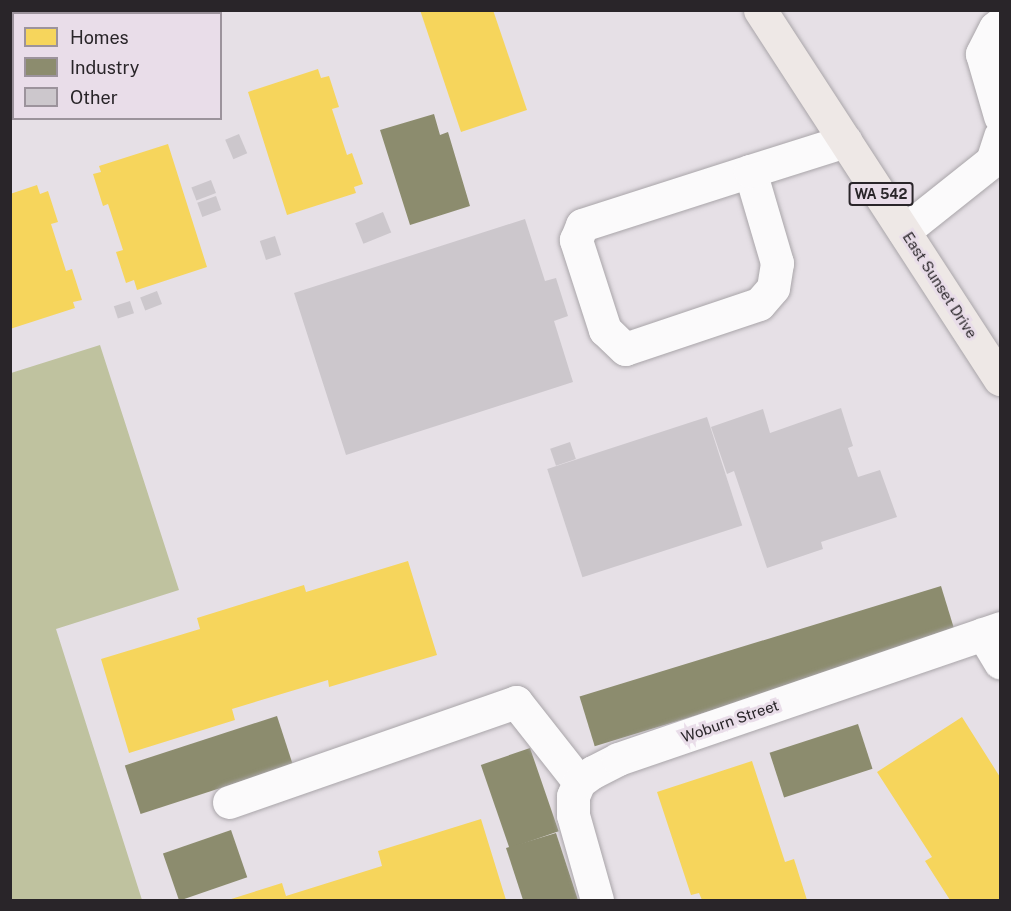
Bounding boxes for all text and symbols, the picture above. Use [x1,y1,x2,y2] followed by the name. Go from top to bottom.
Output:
[12,12,222,120] legend
[70,27,129,48] text: Homes
[70,57,139,78] text: Industry
[70,87,118,108] text: Other
[848,183,914,205] road number: WA 542
[899,229,981,341] street label: East Sunset Drive
[679,696,781,746] street label: Woburn Street

